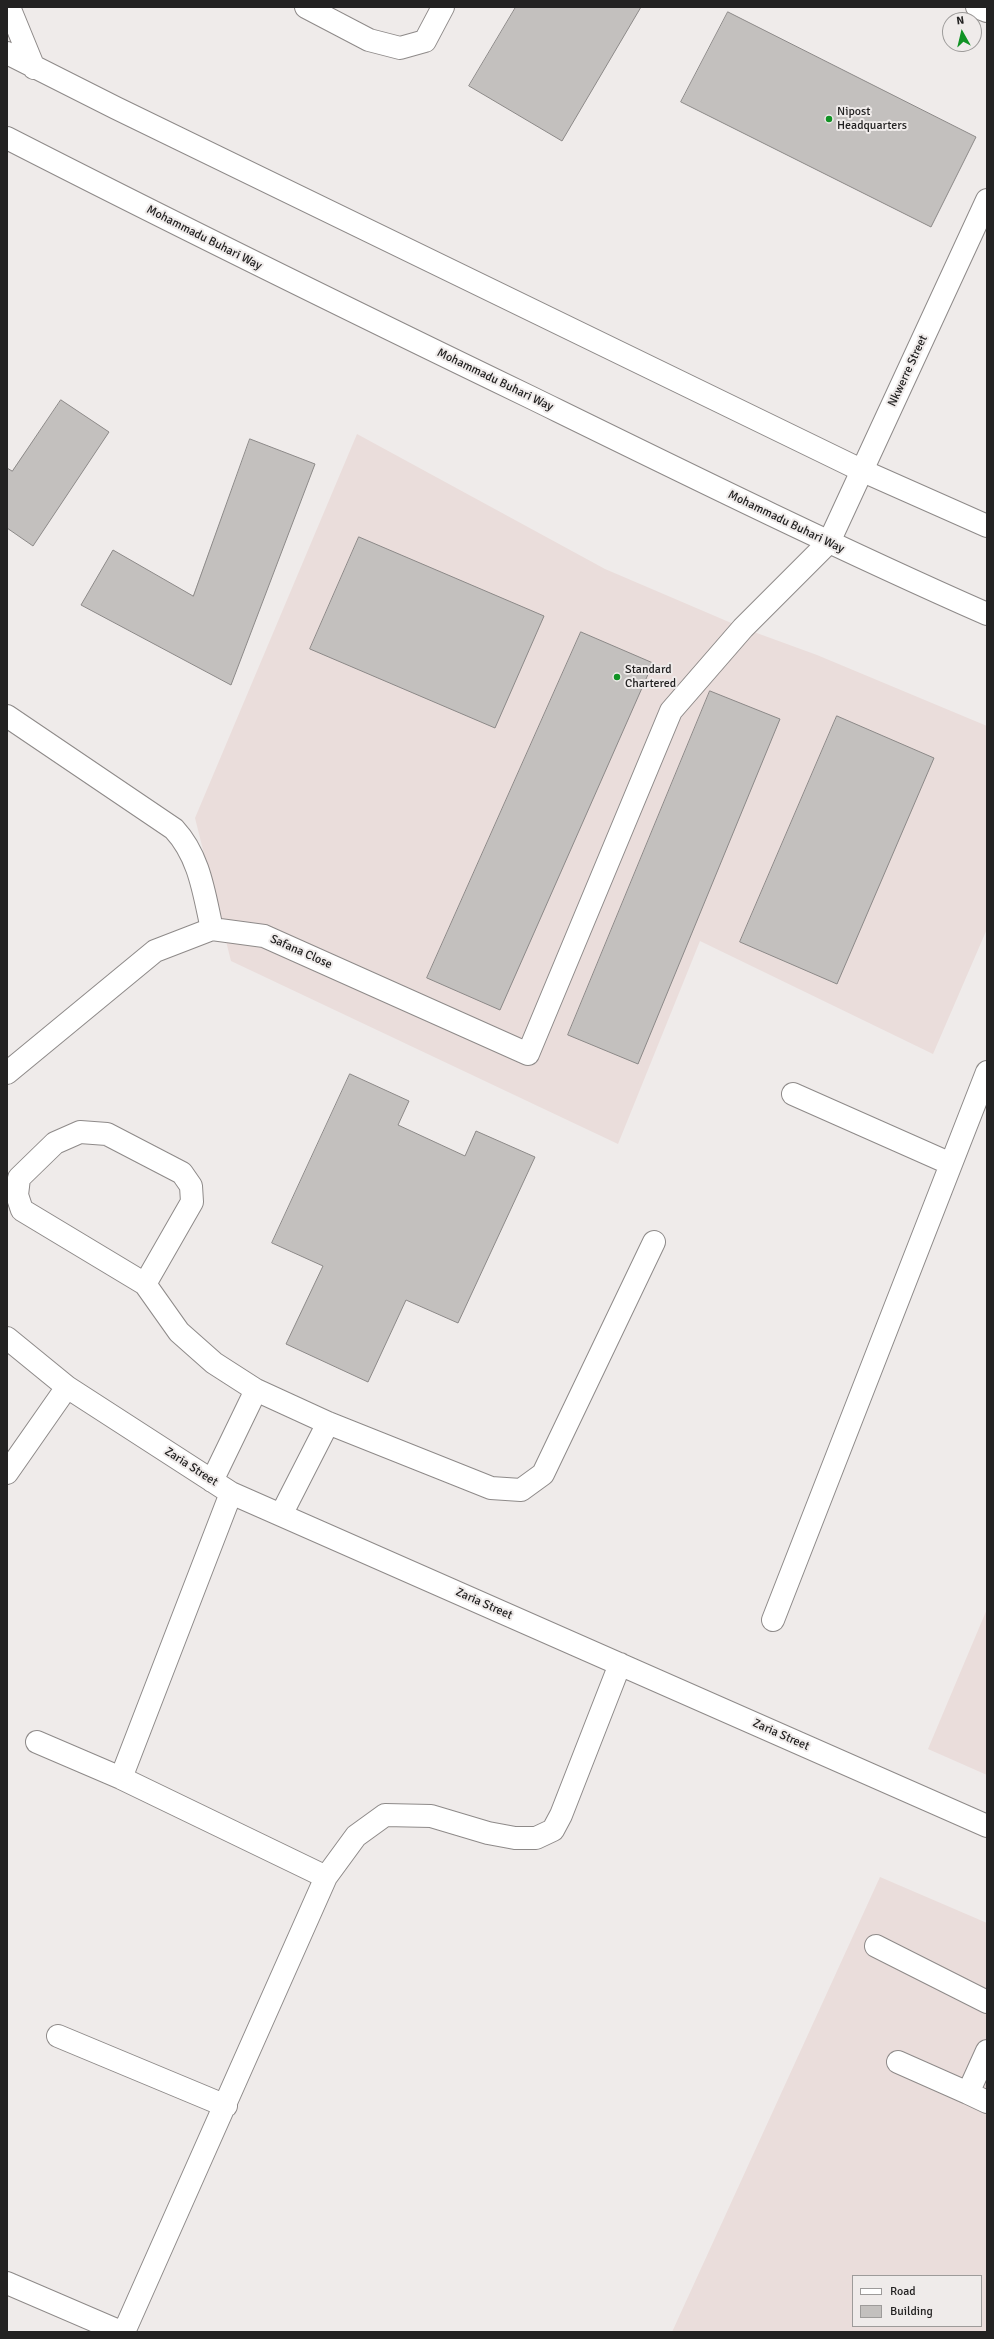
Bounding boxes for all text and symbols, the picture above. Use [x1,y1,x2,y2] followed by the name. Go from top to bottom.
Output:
[942,12,982,52] north arrow
[956,14,965,28] text: N
[837,105,907,133] place label: Nipost Headquarters
[824,114,834,124] marker: Nipost Headquarters
[144,203,264,273] street label: Mohammadu Buhari Way
[885,333,931,409] street label: Nkwerre Street
[435,346,555,414] street label: Mohammadu Buhari Way
[726,488,846,556] street label: Mohammadu Buhari Way
[625,663,676,691] place label: Standard Chartered
[612,672,622,682] marker: Standard Chartered
[268,932,334,972] street label: Safana Close
[162,1444,220,1490] street label: Zaria Street
[453,1585,515,1623] street label: Zaria Street
[750,1716,812,1754] street label: Zaria Street
[852,2275,982,2327] legend
[890,2284,916,2299] text: Road
[890,2304,933,2319] text: Building

